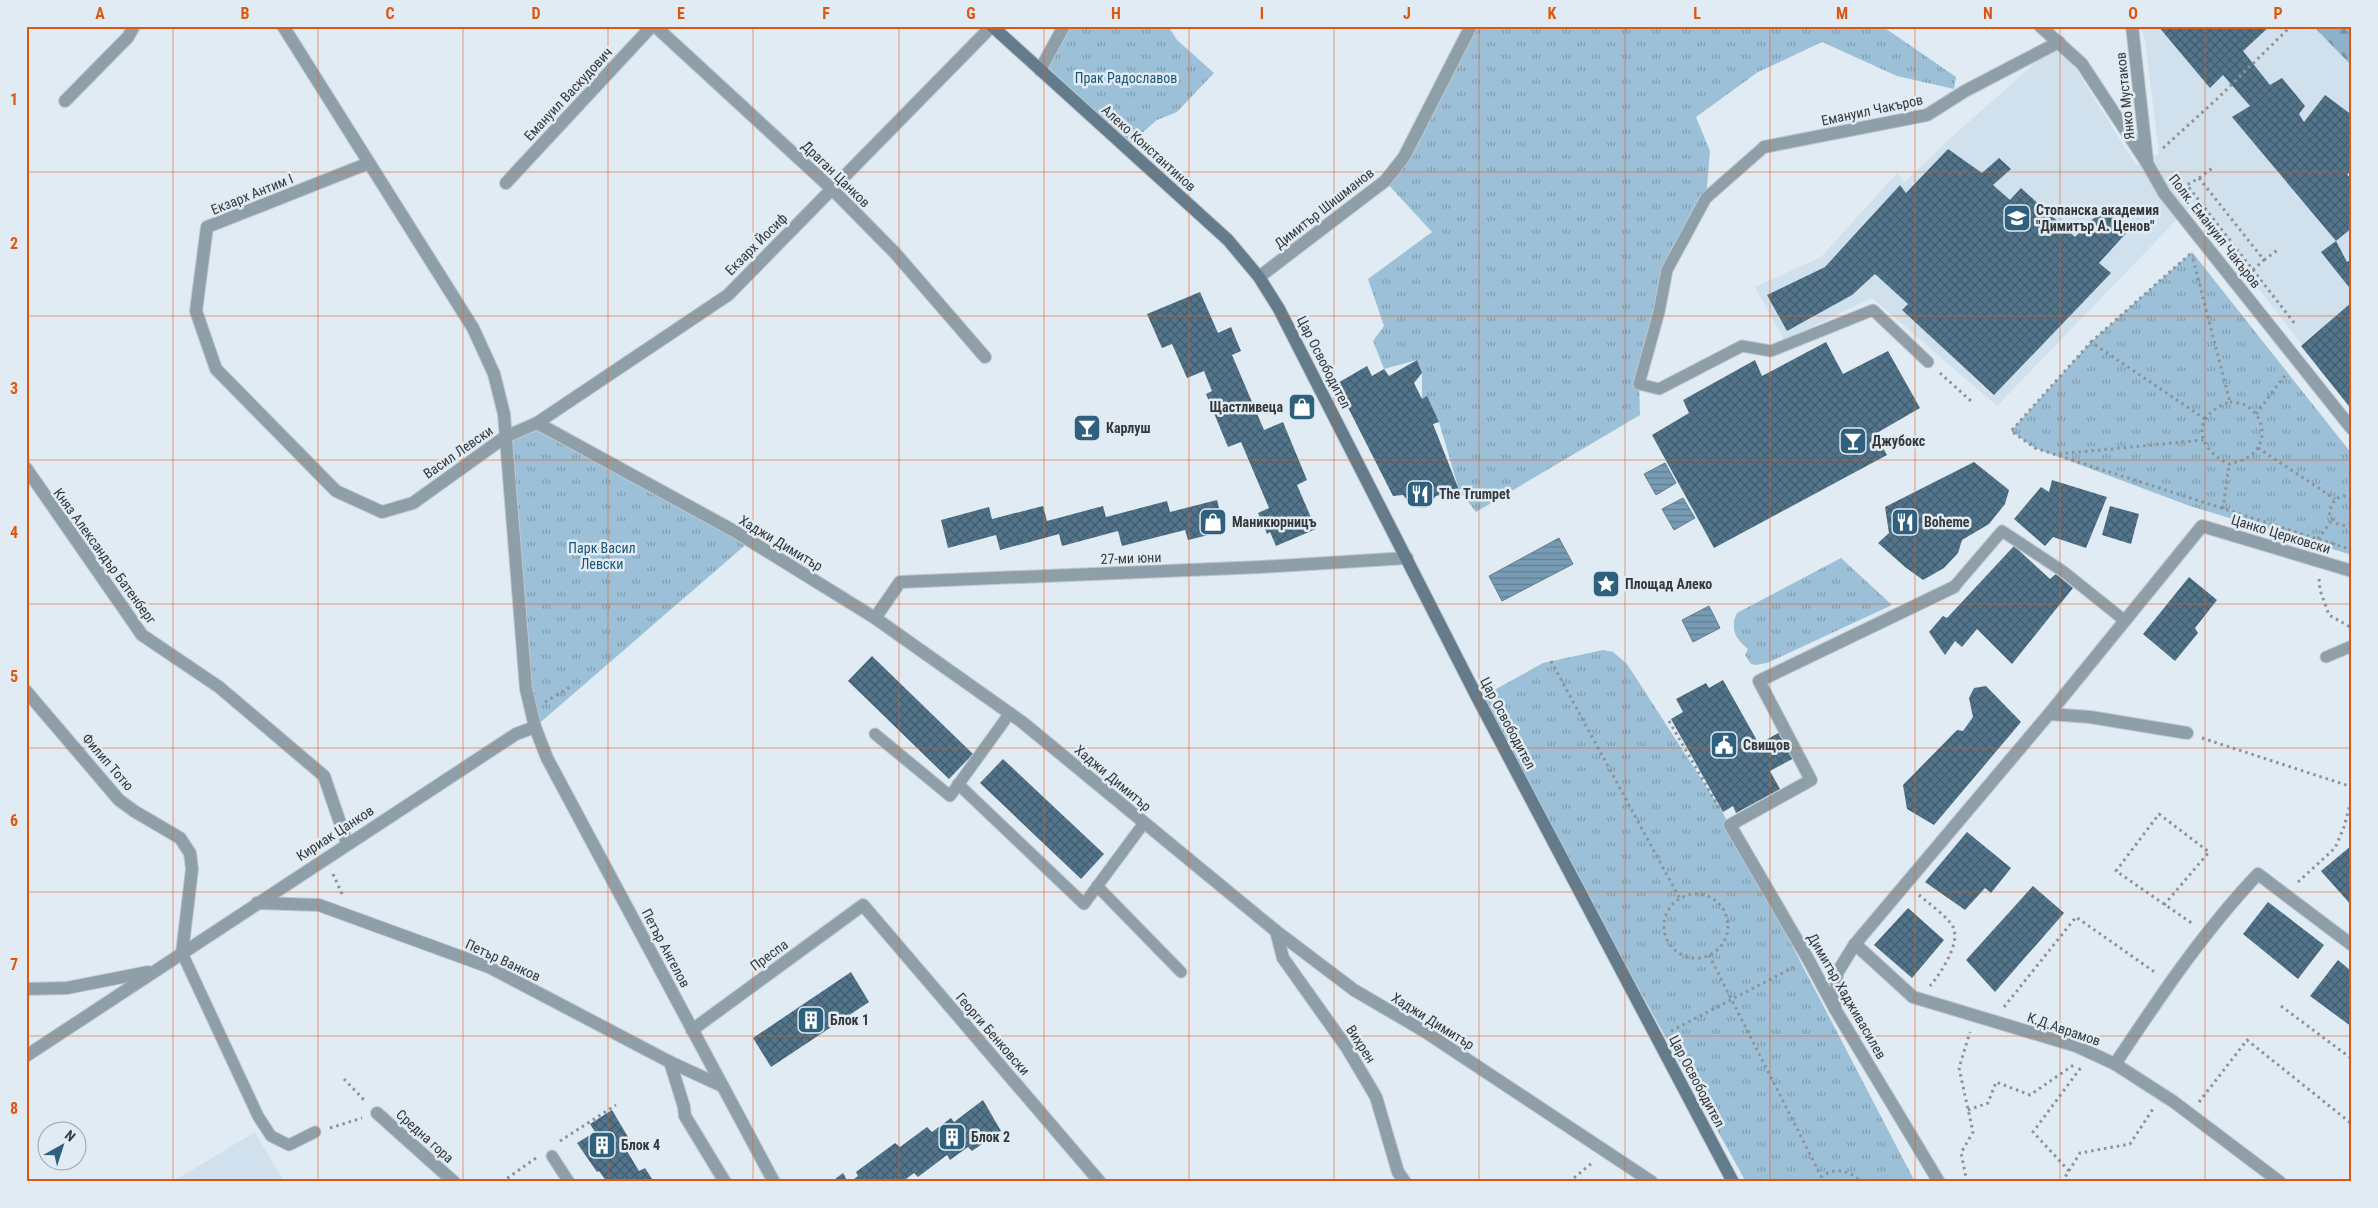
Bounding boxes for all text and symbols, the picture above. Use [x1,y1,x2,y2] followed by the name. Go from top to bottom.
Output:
[95,4,105,23] text: A
[241,4,250,23] text: B
[385,4,395,23] text: C
[531,4,541,23] text: D
[677,4,685,23] text: E
[822,4,830,23] text: F
[966,4,976,23] text: G
[1111,4,1121,23] text: H
[1260,4,1264,23] text: I
[1403,4,1411,23] text: J
[1548,4,1557,23] text: K
[1693,4,1701,23] text: L
[1836,4,1848,23] text: M
[1983,4,1993,23] text: N
[2128,4,2138,23] text: O
[2273,4,2283,23] text: P
[521,44,615,144] street label: Емануил Васкудович
[2112,51,2138,141] street label: Янко Мустаков
[1075,70,1177,86] park label: Прак Радославов
[10,90,18,109] text: 1
[1820,91,1924,129] street label: Емануил Чакъров
[1099,102,1199,194] street label: Алеко Константинов
[799,137,873,211] street label: Драган Цанков
[1271,164,1377,252] street label: Димитър Шишманов
[209,170,295,218] street label: Екзарх Антим I
[2166,171,2264,291] street label: Полк. Емануил Чакъров
[2036,202,2159,234] place label: Стопанска академия "Димитър А. Ценов"
[2002,203,2032,233] school or university icon: Стопанска академия "Димитър А. Ценов"
[722,210,790,278] street label: Екзарх Йосиф
[10,234,18,253] text: 2
[1294,313,1354,411] street label: Цар Освободител
[10,379,18,398] text: 3
[1287,392,1317,422] shop icon: Щастливеца
[1210,399,1283,415] place label: Щастливеца
[1072,413,1102,443] bar icon: Карлуш
[1106,420,1151,436] place label: Карлуш
[420,422,496,482] street label: Васил Левски
[1838,426,1868,456] bar icon: Джубокс
[1872,433,1926,449] place label: Джубокс
[1405,479,1435,509] restaurant icon: The Trumpet
[50,485,160,627] street label: Княз Александър Батенберг
[1439,486,1510,502] place label: The Trumpet
[1198,507,1228,537] shop icon: Маникюрницъ
[1890,507,1920,537] restaurant icon: Boheme
[2229,511,2333,557] street label: Цанко Церковски
[736,512,826,574] street label: Хаджи Димитър
[1232,514,1317,530] place label: Маникюрницъ
[1924,514,1970,530] place label: Boheme
[10,523,18,542] text: 4
[568,540,636,572] park label: Парк Васил Левски
[1100,549,1162,567] street label: 27-ми юни
[1591,569,1621,599] place icon: Площад Алеко
[1625,576,1712,592] place label: Площад Алеко
[10,667,18,686] text: 5
[1477,674,1539,772] street label: Цар Освободител
[79,730,137,794] street label: Филип Тотю
[1709,730,1739,760] public building icon: Свищов
[1743,737,1790,753] place label: Свищов
[1072,741,1154,815] street label: Хаджи Димитър
[293,802,377,864] street label: Кириак Цанков
[10,811,18,830] text: 6
[639,906,693,990] street label: Петър Ангелов
[1804,930,1890,1062] street label: Димитър Хадживасилев
[463,936,543,984] street label: Петър Ванков
[747,936,791,974] street label: Преспа
[10,955,18,974] text: 7
[1389,989,1477,1053] street label: Хаджи Димитър
[953,990,1033,1078] street label: Георги Бенковски
[796,1005,826,1035] building icon: Блок 1
[2025,1009,2103,1049] street label: К.Д.Аврамов
[830,1012,869,1028] place label: Блок 1
[1343,1022,1379,1066] street label: Вихрен
[1666,1032,1728,1130] street label: Цар Освободител
[10,1099,18,1118] text: 8
[393,1106,457,1166] street label: Средна гора
[38,1120,88,1170] north arrow
[937,1122,967,1152] building icon: Блок 2
[62,1127,79,1145] text: N
[971,1129,1010,1145] place label: Блок 2
[587,1130,617,1160] building icon: Блок 4
[621,1137,660,1153] place label: Блок 4

